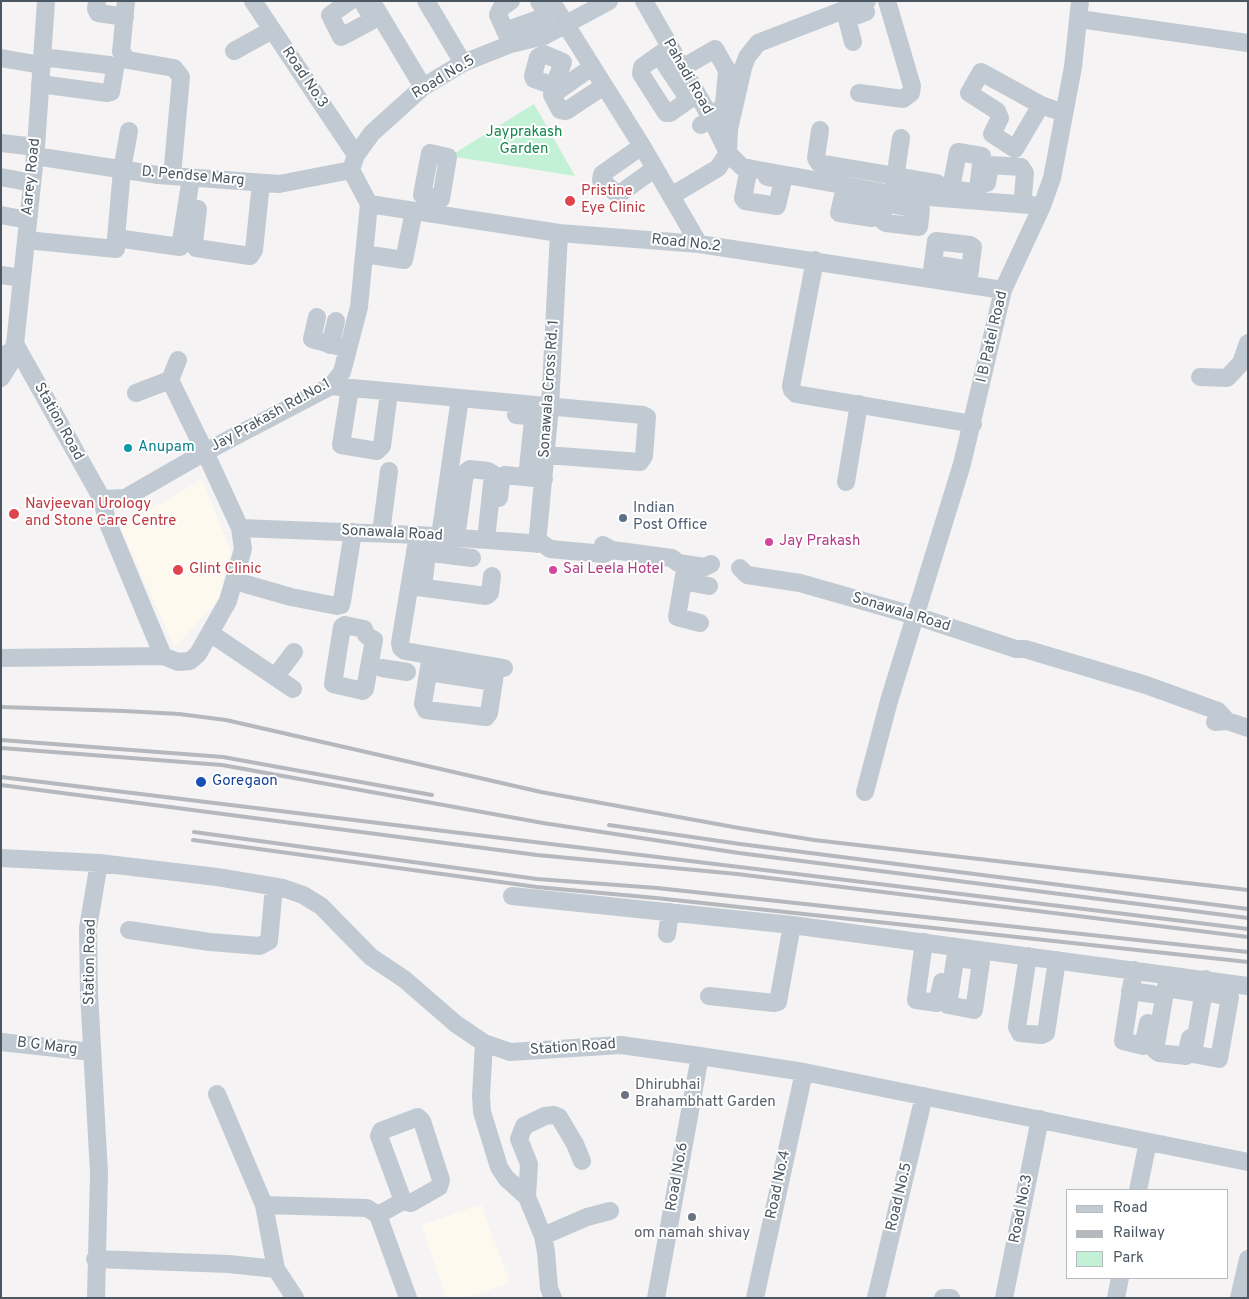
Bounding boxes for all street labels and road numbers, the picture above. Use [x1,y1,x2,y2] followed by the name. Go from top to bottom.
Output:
[658,36,716,118] street label: Pahadi Road
[277,44,331,112] street label: Road No.3
[409,52,479,104] street label: Road No.5
[19,137,45,217] street label: Aarey Road
[141,164,245,190] street label: D. Pendse Marg
[650,231,722,257] street label: Road No.2
[974,289,1012,385] street label: I B Patel Road
[536,319,564,459] street label: Sonawala Cross Rd. 1
[208,376,334,456] street label: Jay Prakash Rd.No.1
[29,380,87,464] street label: Station Road
[341,522,443,546] street label: Sonawala Road
[850,590,952,636] street label: Sonawala Road
[81,919,101,1005] street label: Station Road
[16,1034,78,1060] street label: B G Marg
[529,1036,617,1060] street label: Station Road
[663,1141,693,1213] street label: Road No.6
[763,1149,795,1221] street label: Road No.4
[883,1161,917,1233] street label: Road No.5
[1007,1173,1037,1245] street label: Road No.3

